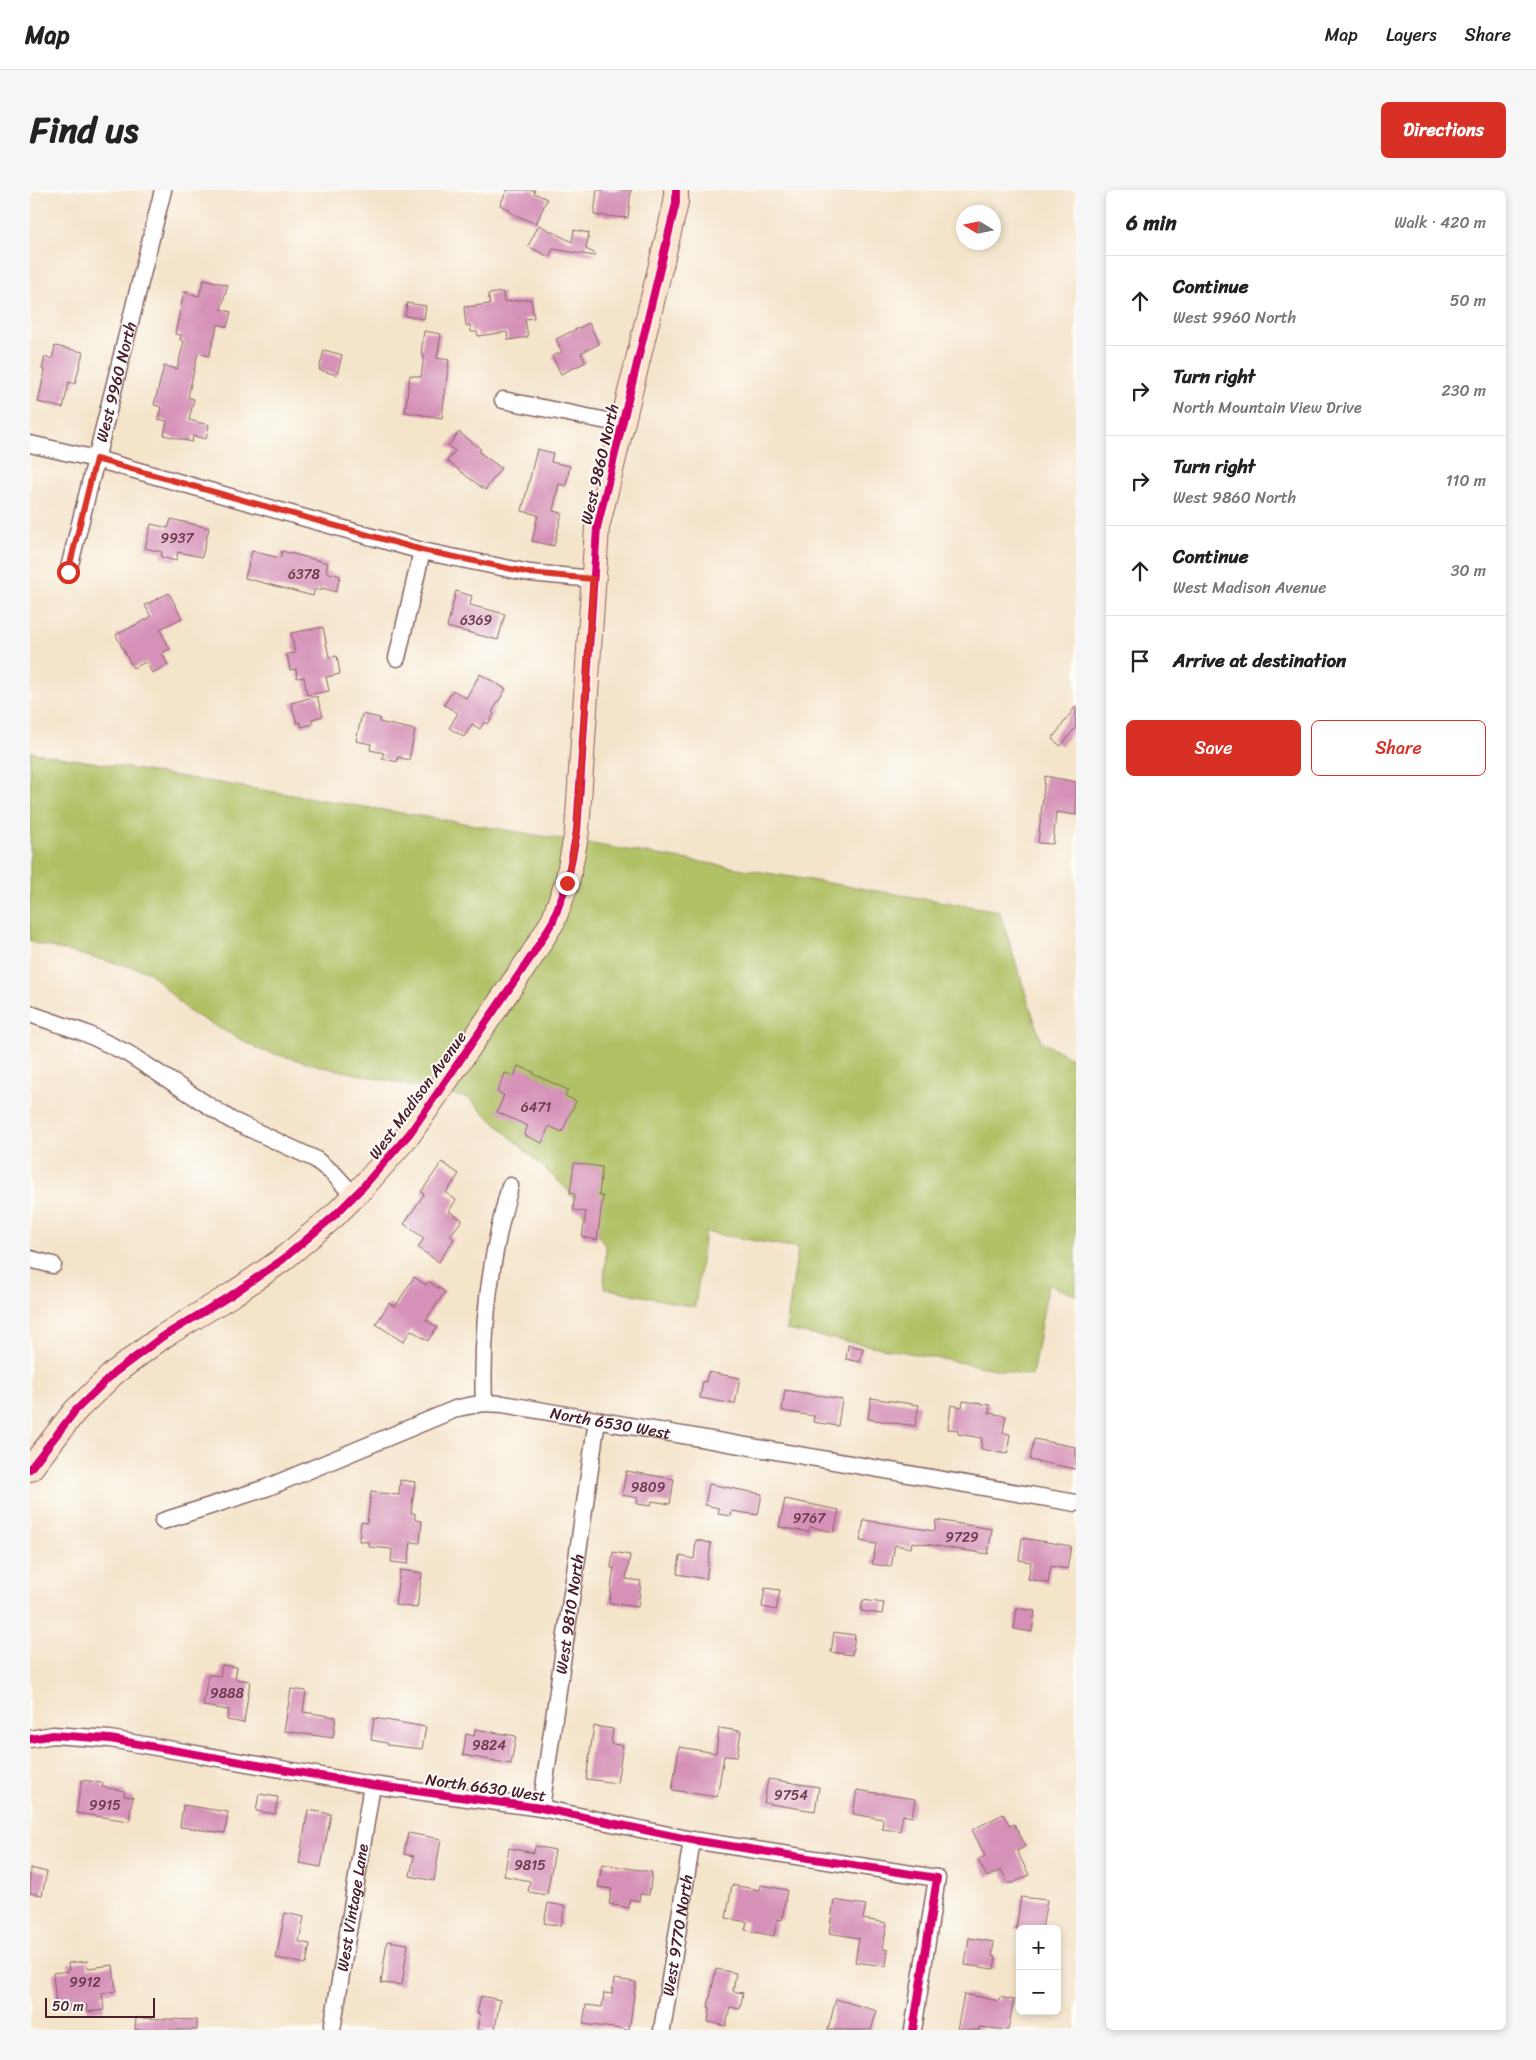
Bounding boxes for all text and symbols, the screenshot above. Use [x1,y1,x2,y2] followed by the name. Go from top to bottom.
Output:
[25,14,69,56] text: Map
[1325,19,1358,51] text: Map
[1386,19,1437,51] text: Layers
[1465,19,1511,51] text: Share
[30,99,138,161] text: Find us
[1381,102,1506,158] button: Directions
[1126,204,1177,242] text: 6 min
[956,205,1001,250] north arrow
[1394,208,1486,237] text: Walk · 420 m
[1173,270,1249,303] text: Continue
[1450,286,1486,315] text: 50 m
[1126,287,1154,315] icon: ahead
[1173,303,1296,332] text: West 9960 North
[87,319,145,445] street label: West 9960 North
[1173,360,1255,393] text: Turn right
[1441,376,1486,405] text: 230 m
[1126,377,1154,405] icon: right
[1173,393,1362,422] text: North Mountain View Drive
[572,401,627,527] street label: West 9860 North
[1173,450,1255,483] text: Turn right
[1446,466,1486,495] text: 110 m
[1126,467,1154,495] icon: right
[1173,483,1296,512] text: West 9860 North
[161,526,194,551] house number: 9937
[1173,540,1249,573] text: Continue
[1451,556,1486,585] text: 30 m
[1126,557,1154,585] icon: ahead
[57,561,80,584] route start
[288,562,321,587] house number: 6378
[1173,573,1327,602] text: West Madison Avenue
[460,608,492,633] house number: 6369
[1173,644,1346,677] text: Arrive at destination
[1126,647,1154,675] icon: arrive
[1126,720,1301,776] button: Save
[1311,720,1486,776] button: Share
[556,872,579,895] route end
[361,1025,474,1166] street label: West Madison Avenue
[521,1095,551,1120] house number: 6471
[548,1398,673,1448] street label: North 6530 West
[631,1475,666,1500] house number: 9809
[793,1506,826,1531] house number: 9767
[945,1525,979,1550] house number: 9729
[547,1552,592,1676] street label: West 9810 North
[210,1681,245,1706] house number: 9888
[472,1733,506,1758] house number: 9824
[424,1765,548,1810] street label: North 6630 West
[774,1783,808,1808] house number: 9754
[89,1793,121,1818] house number: 9915
[328,1841,377,1974] street label: West Vintage Lane
[514,1853,546,1878] house number: 9815
[654,1872,701,1998] street label: West 9770 North
[1016,1925,1061,2015] map controls
[1016,1925,1061,1970] button: +
[69,1970,101,1995] house number: 9912
[1016,1970,1061,2015] button: −
[52,1994,84,2019] text: 50 m
[45,1995,155,2018] scale bar

